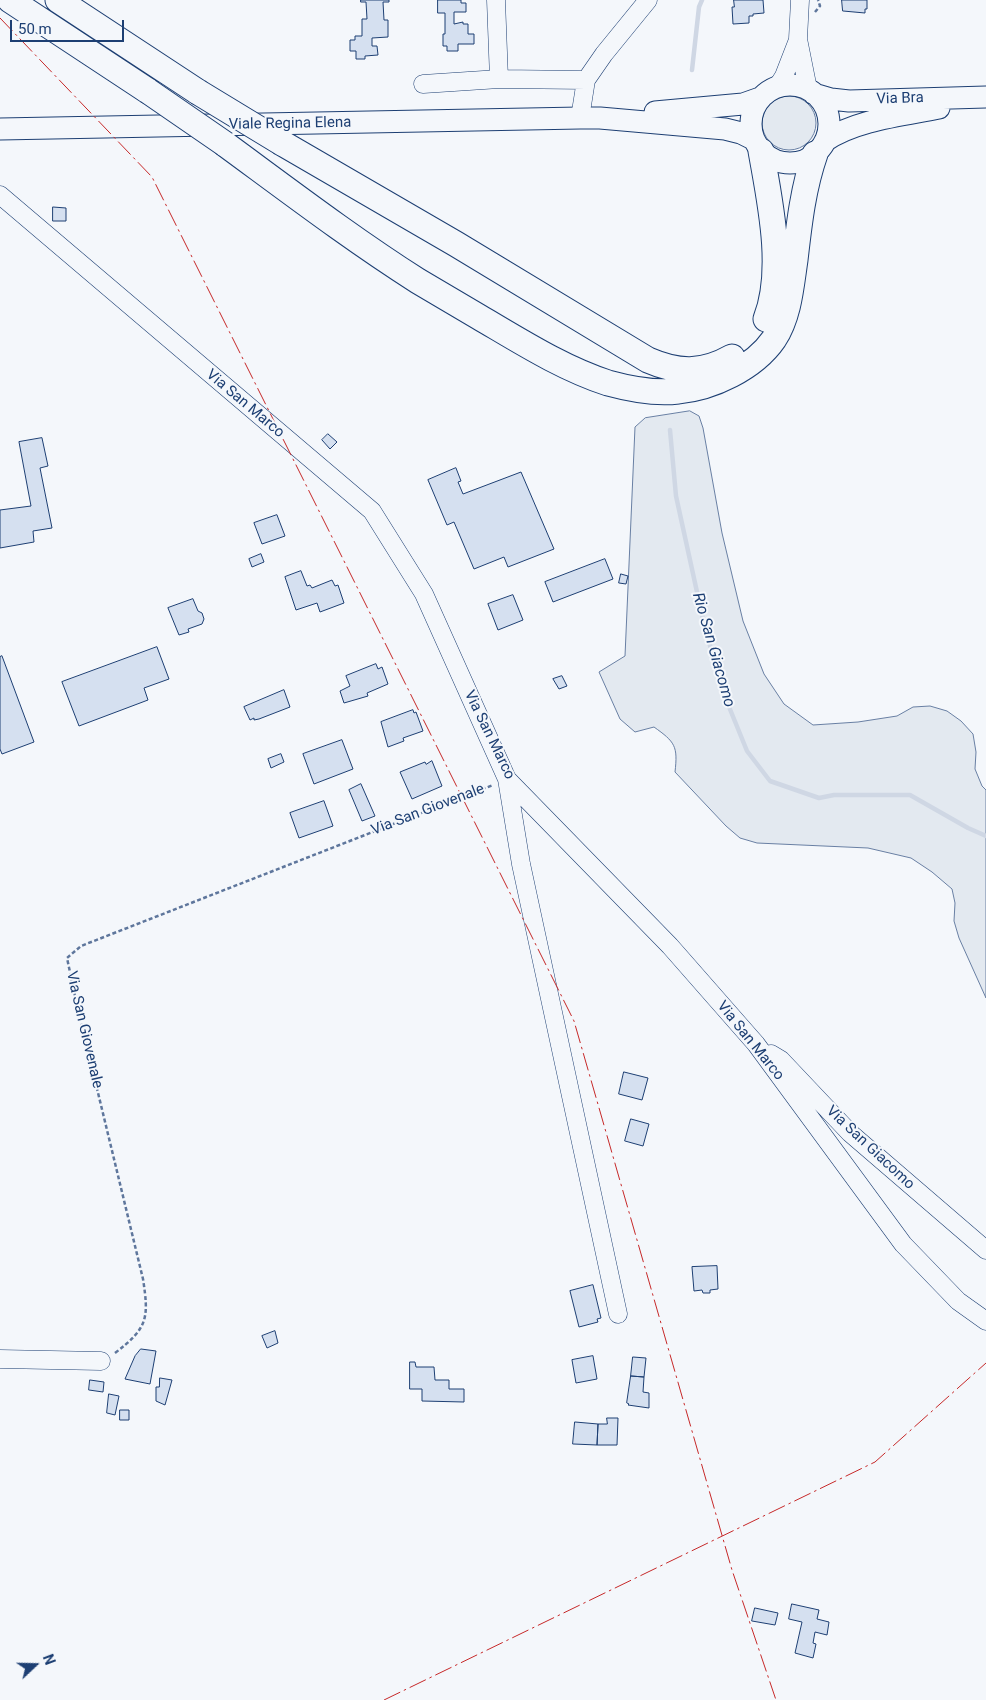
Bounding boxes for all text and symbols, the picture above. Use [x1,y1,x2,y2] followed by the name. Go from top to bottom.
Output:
[12,10,126,42] scale bar
[18,20,52,38] text: 50 m
[876,89,924,109] street label: Via Bra
[229,114,351,134] street label: Viale Regina Elena
[202,366,288,442] street label: Via San Marco
[687,590,739,710] water label: Rio San Giacomo
[460,688,518,782] street label: Via San Marco
[369,780,487,840] street label: Via San Giovenale
[62,970,106,1090] street label: Via San Giovenale
[713,998,787,1084] street label: Via San Marco
[822,1102,918,1194] street label: Via San Giacomo
[10,1640,60,1690] north arrow
[40,1652,58,1667] text: N

